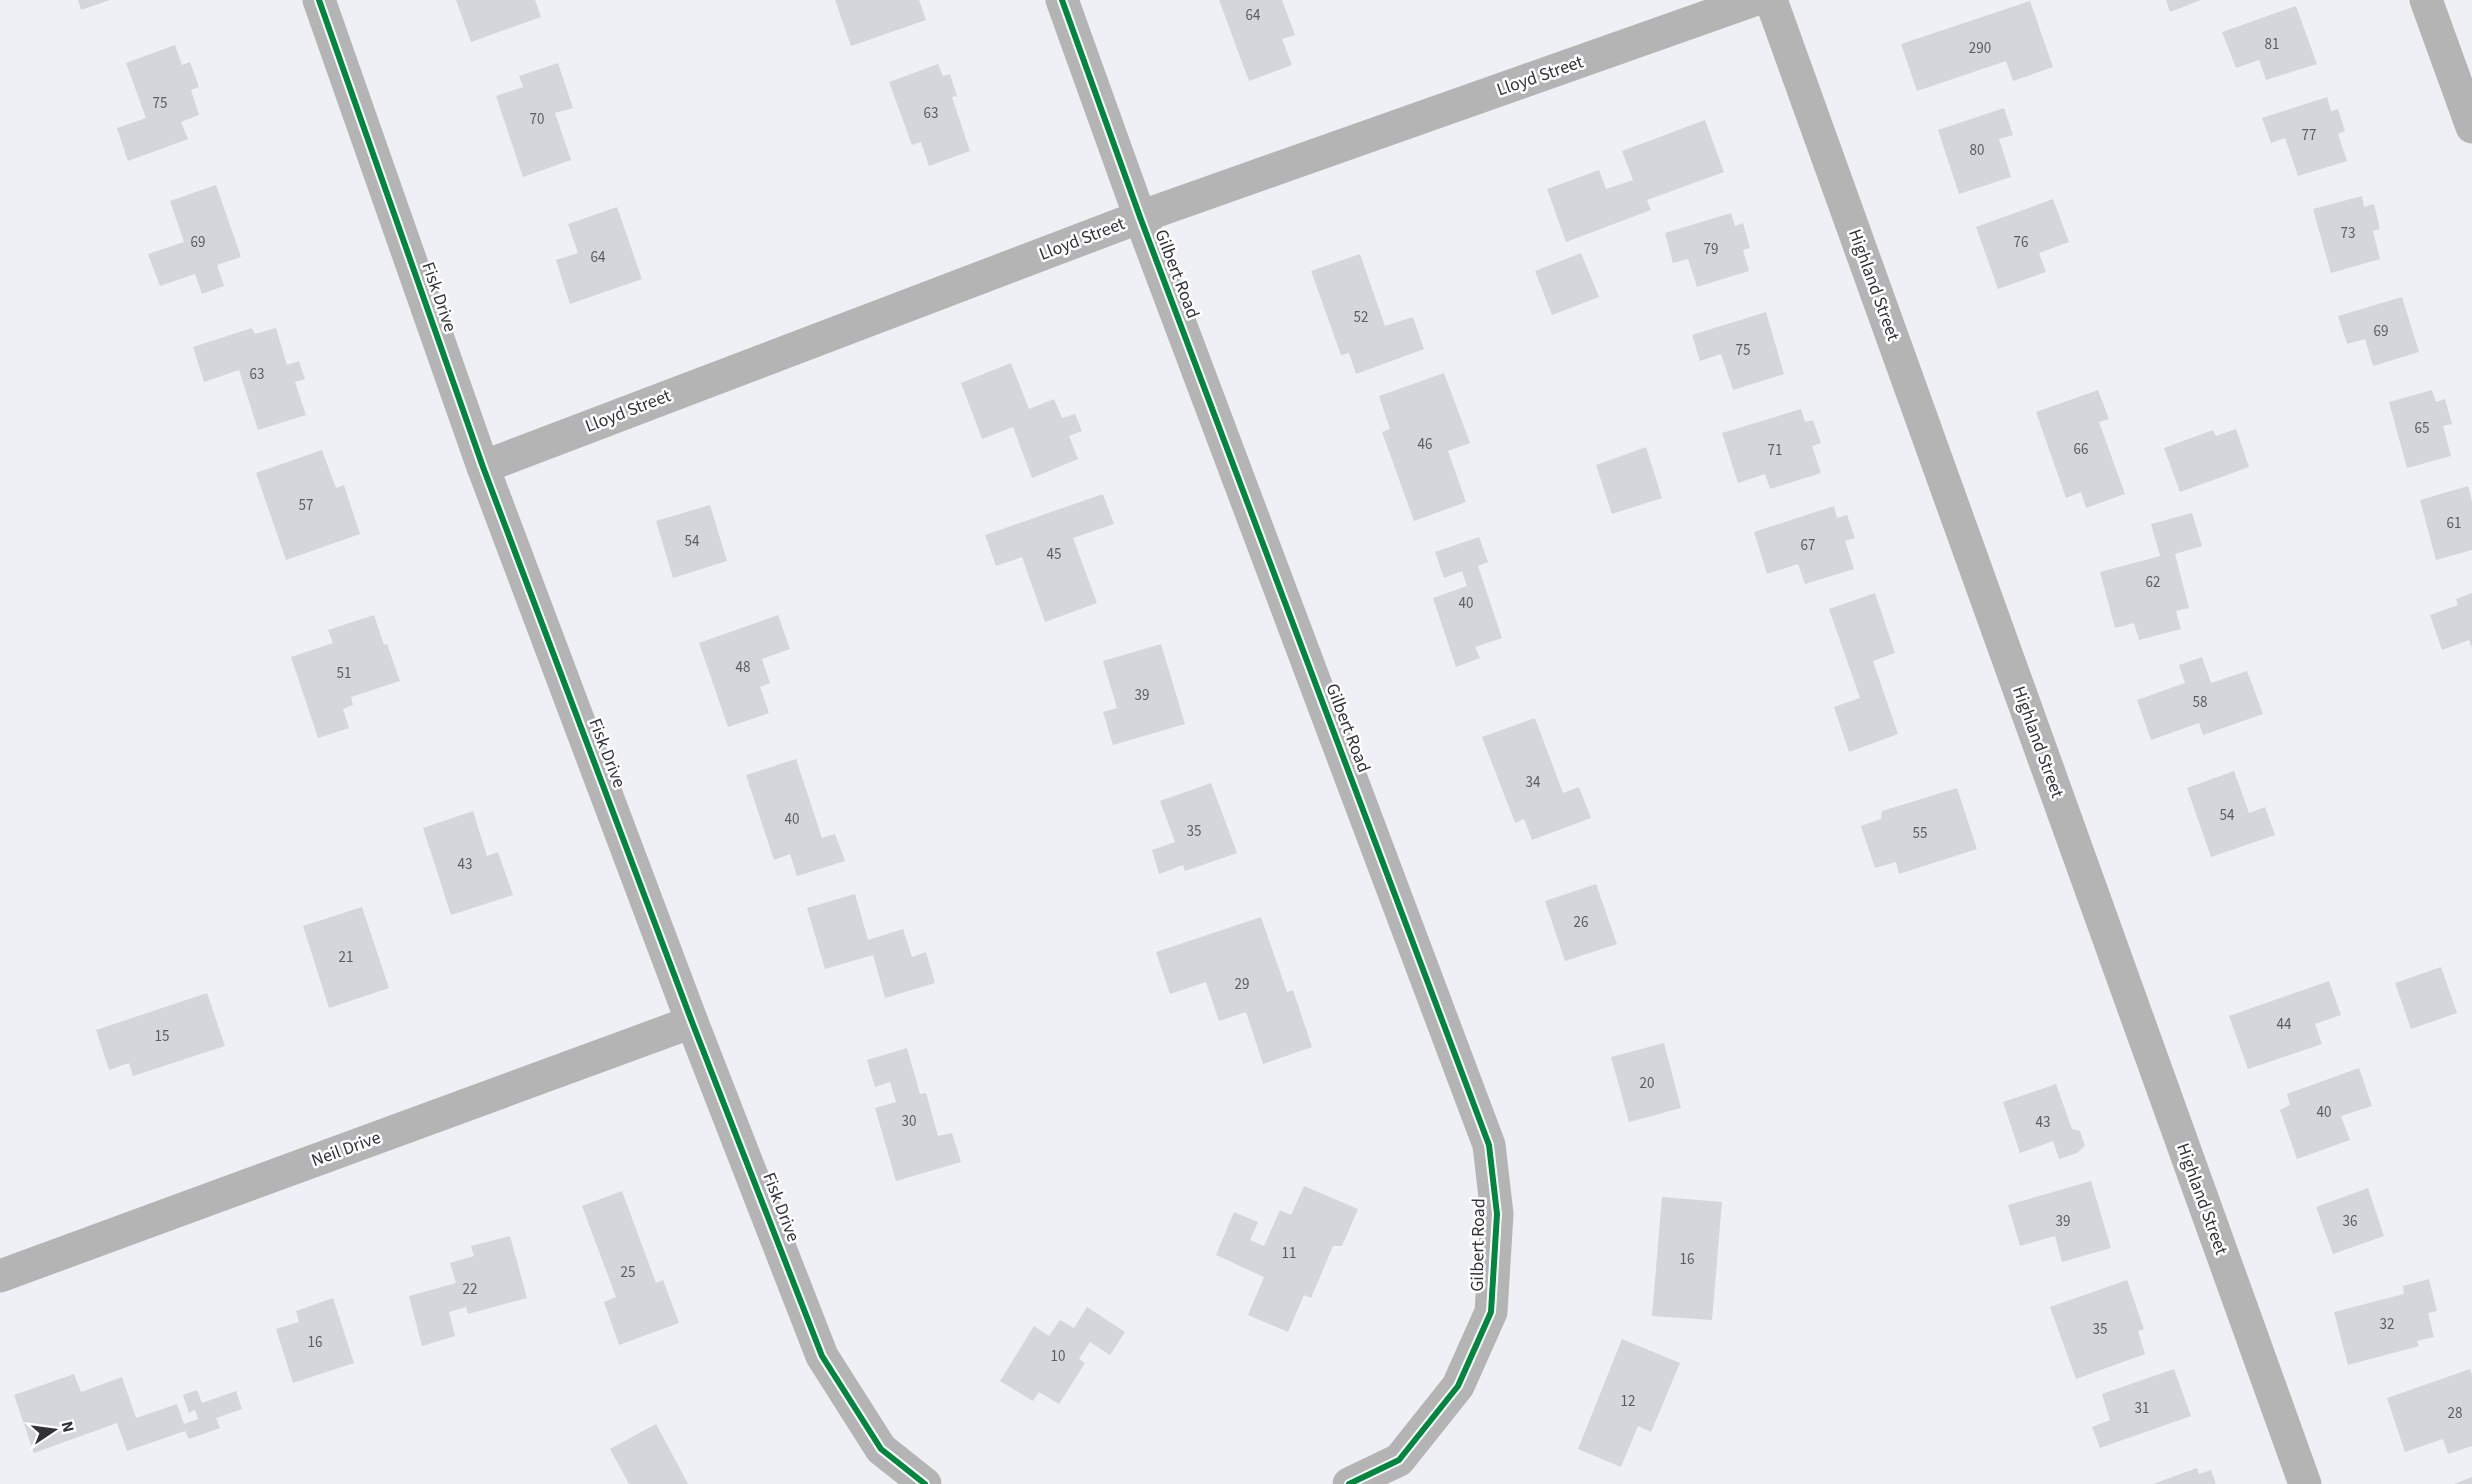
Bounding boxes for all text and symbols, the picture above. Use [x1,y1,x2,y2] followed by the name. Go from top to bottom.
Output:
[1246,5,1261,26] house number: 64
[2265,34,2279,55] house number: 81
[1969,38,1991,59] house number: 290
[1493,50,1587,102] street label: Lloyd Street
[153,93,167,114] house number: 75
[924,103,938,124] house number: 63
[530,109,544,130] house number: 70
[2302,125,2316,146] house number: 77
[1970,140,1984,161] house number: 80
[1035,211,1129,267] street label: Lloyd Street
[2341,223,2355,244] house number: 73
[1149,226,1205,322] street label: Gilbert Road
[1842,226,1906,344] street label: Highland Street
[191,232,205,253] house number: 69
[2014,232,2028,253] house number: 76
[1704,239,1718,260] house number: 79
[591,247,606,268] house number: 64
[415,259,463,335] street label: Fisk Drive
[1354,307,1368,328] house number: 52
[2374,321,2388,342] house number: 69
[1736,340,1750,361] house number: 75
[250,364,264,385] house number: 63
[581,383,675,439] street label: Lloyd Street
[2415,418,2429,439] house number: 65
[1418,434,1432,455] house number: 46
[2074,439,2088,460] house number: 66
[1768,440,1782,461] house number: 71
[299,495,313,516] house number: 57
[2447,513,2461,534] house number: 61
[685,531,700,552] house number: 54
[1801,535,1815,556] house number: 67
[1047,544,1061,565] house number: 45
[2146,572,2160,593] house number: 62
[1459,593,1473,614] house number: 40
[736,657,750,678] house number: 48
[337,663,351,684] house number: 51
[1320,680,1376,776] street label: Gilbert Road
[2006,683,2070,801] street label: Highland Street
[1135,685,1149,706] house number: 39
[2193,692,2207,713] house number: 58
[582,715,632,791] street label: Fisk Drive
[1526,772,1541,793] house number: 34
[2220,805,2235,826] house number: 54
[785,809,799,830] house number: 40
[1187,821,1201,842] house number: 35
[1913,823,1927,844] house number: 55
[458,854,472,875] house number: 43
[1574,912,1588,933] house number: 26
[339,947,353,968] house number: 21
[1235,974,1249,995] house number: 29
[2277,1014,2292,1035] house number: 44
[155,1026,169,1047] house number: 15
[1640,1073,1654,1094] house number: 20
[2317,1102,2331,1123] house number: 40
[902,1111,916,1132] house number: 30
[2036,1112,2050,1133] house number: 43
[308,1125,384,1173] street label: Neil Drive
[2170,1140,2234,1258] street label: Highland Street
[756,1169,806,1245] street label: Fisk Drive
[1465,1198,1491,1292] street label: Gilbert Road
[2056,1211,2070,1232] house number: 39
[2343,1211,2357,1232] house number: 36
[1282,1243,1296,1264] house number: 11
[1680,1249,1694,1270] house number: 16
[621,1262,635,1283] house number: 25
[463,1279,477,1300] house number: 22
[2380,1314,2394,1335] house number: 32
[2093,1319,2107,1340] house number: 35
[308,1332,322,1353] house number: 16
[1051,1346,1065,1367] house number: 10
[1621,1391,1635,1412] house number: 12
[2135,1398,2149,1419] house number: 31
[24,1400,84,1460] north arrow
[2448,1403,2462,1424] house number: 28
[56,1419,80,1435] text: N

